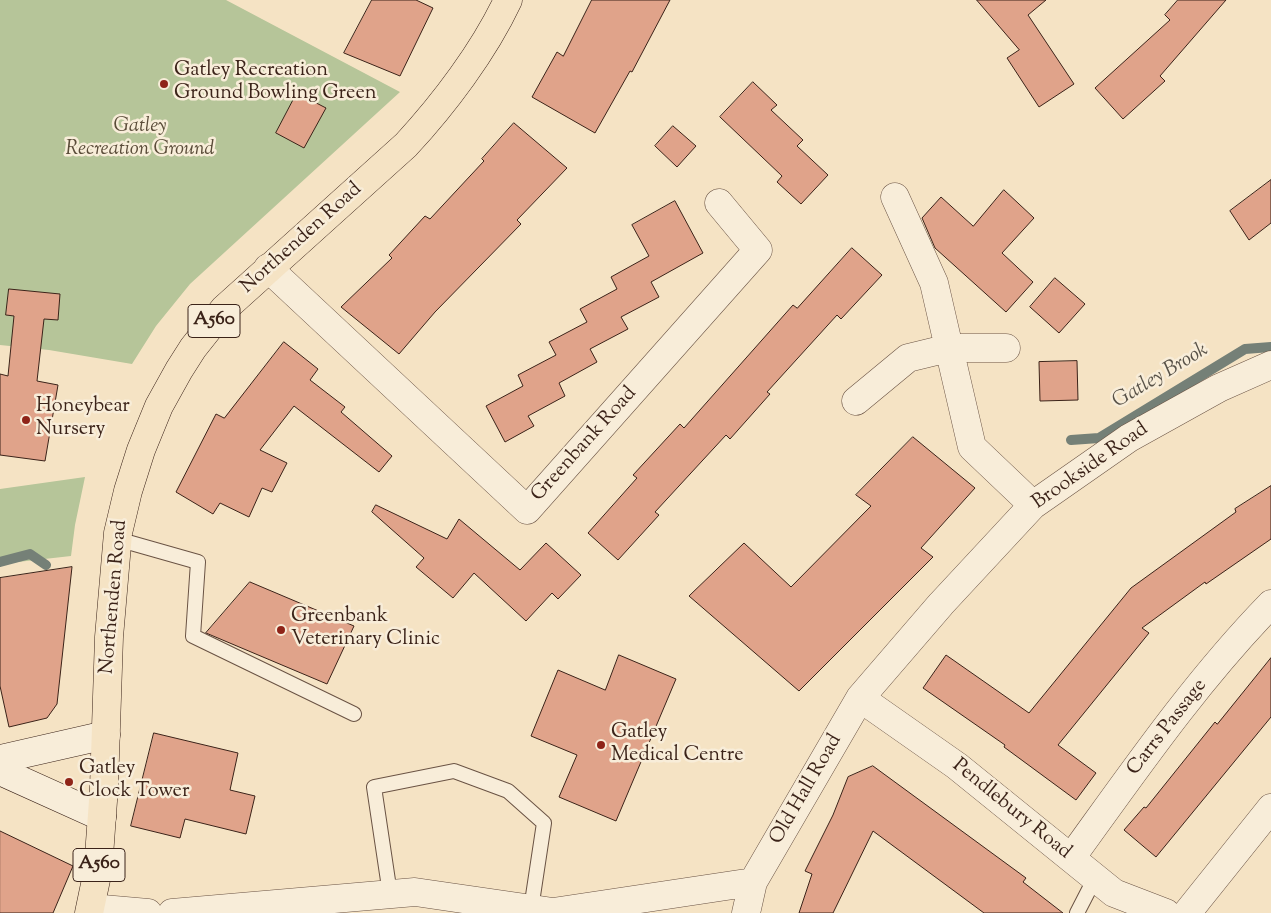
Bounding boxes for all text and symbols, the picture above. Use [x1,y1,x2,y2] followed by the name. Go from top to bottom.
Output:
[174,60,377,107] place label: Gatley Recreation Ground Bowling Green
[158,78,170,90] marker: Gatley Recreation Ground Bowling Green
[65,116,215,163] park label: Gatley Recreation Ground
[236,178,368,300] street label: Northenden Road
[188,304,240,338] road number: A560
[1109,339,1213,415] water label: Gatley Brook
[527,383,643,507] street label: Greenbank Road
[36,396,130,443] place label: Honeybear Nursery
[20,414,32,426] marker: Honeybear Nursery
[1028,418,1154,516] street label: Brookside Road
[96,519,134,675] street label: Northenden Road
[291,606,440,653] place label: Greenbank Veterinary Clinic
[275,624,287,636] marker: Greenbank Veterinary Clinic
[1123,675,1213,781] street label: Carrs Passage
[611,722,744,769] place label: Gatley Medical Centre
[766,731,848,849] street label: Old Hall Road
[595,739,607,751] marker: Gatley Medical Centre
[947,755,1075,865] street label: Pendlebury Road
[79,758,189,805] place label: Gatley Clock Tower
[63,776,75,788] marker: Gatley Clock Tower
[73,848,125,882] road number: A560

